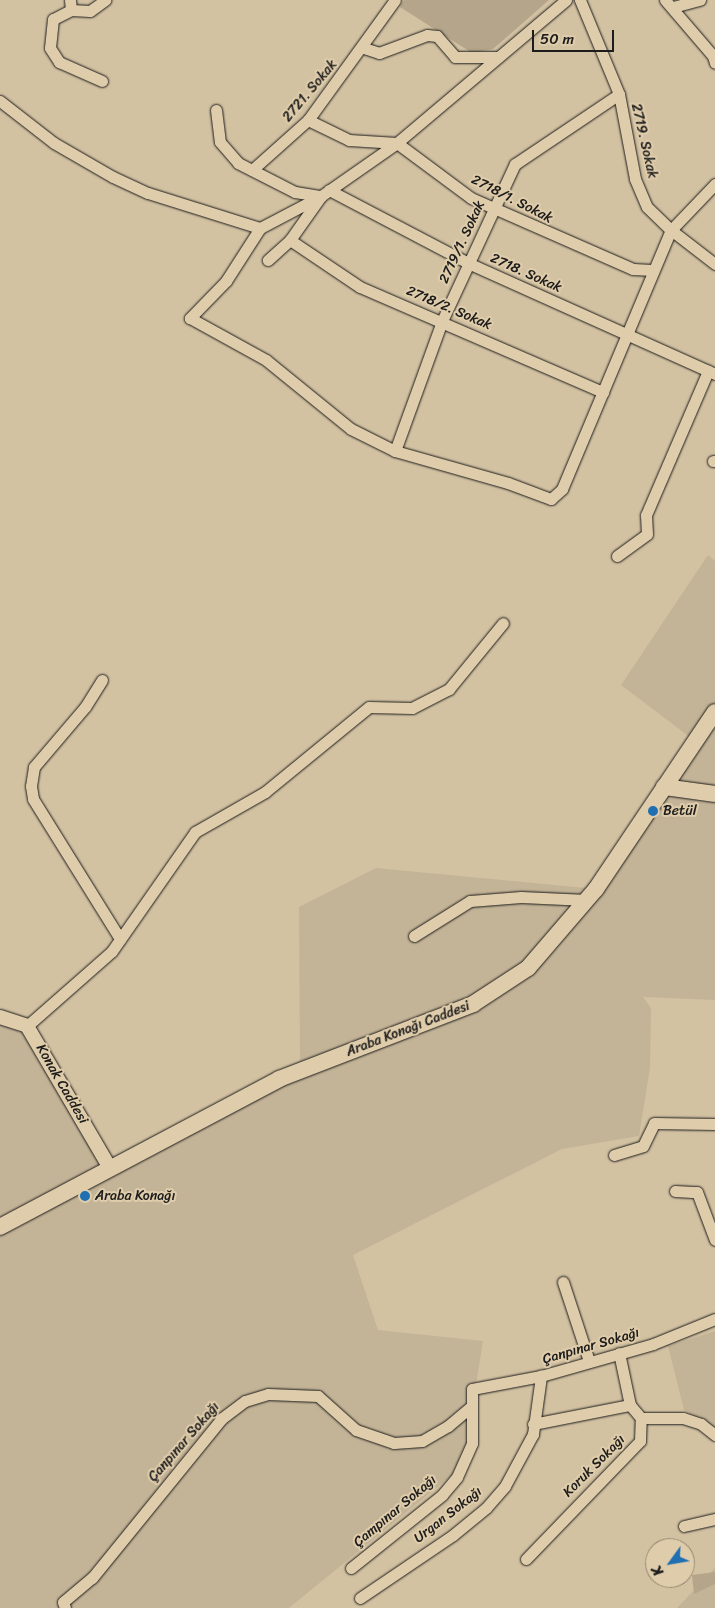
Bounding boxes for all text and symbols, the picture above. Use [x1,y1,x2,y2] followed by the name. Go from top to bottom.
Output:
[535,20,618,52] scale bar
[540,26,574,52] text: 50 m
[279,57,341,125] street label: 2721. Sokak
[627,102,661,180] street label: 2719. Sokak
[468,171,556,227] street label: 2718/1. Sokak
[436,198,488,286] street label: 2719/1. Sokak
[488,250,564,296] street label: 2718. Sokak
[404,282,494,334] street label: 2718/2. Sokak
[663,803,697,819] place label: Betül
[647,805,659,817] marker: Betül
[343,997,473,1061] street label: Araba Konağı Caddesi
[33,1041,91,1127] street label: Konak Caddesi
[95,1188,176,1204] place label: Araba Konağı
[79,1190,91,1202] marker: Araba Konağı
[541,1324,641,1368] street label: Çanpınar Sokağı
[145,1399,223,1485] street label: Çanpınar Sokağı
[559,1431,629,1501] street label: Koruk Sokağı
[350,1471,440,1551] street label: Çampınar Sokağı
[411,1483,485,1547] street label: Urgan Sokağı
[645,1538,695,1588] north arrow
[645,1560,671,1581] text: K

